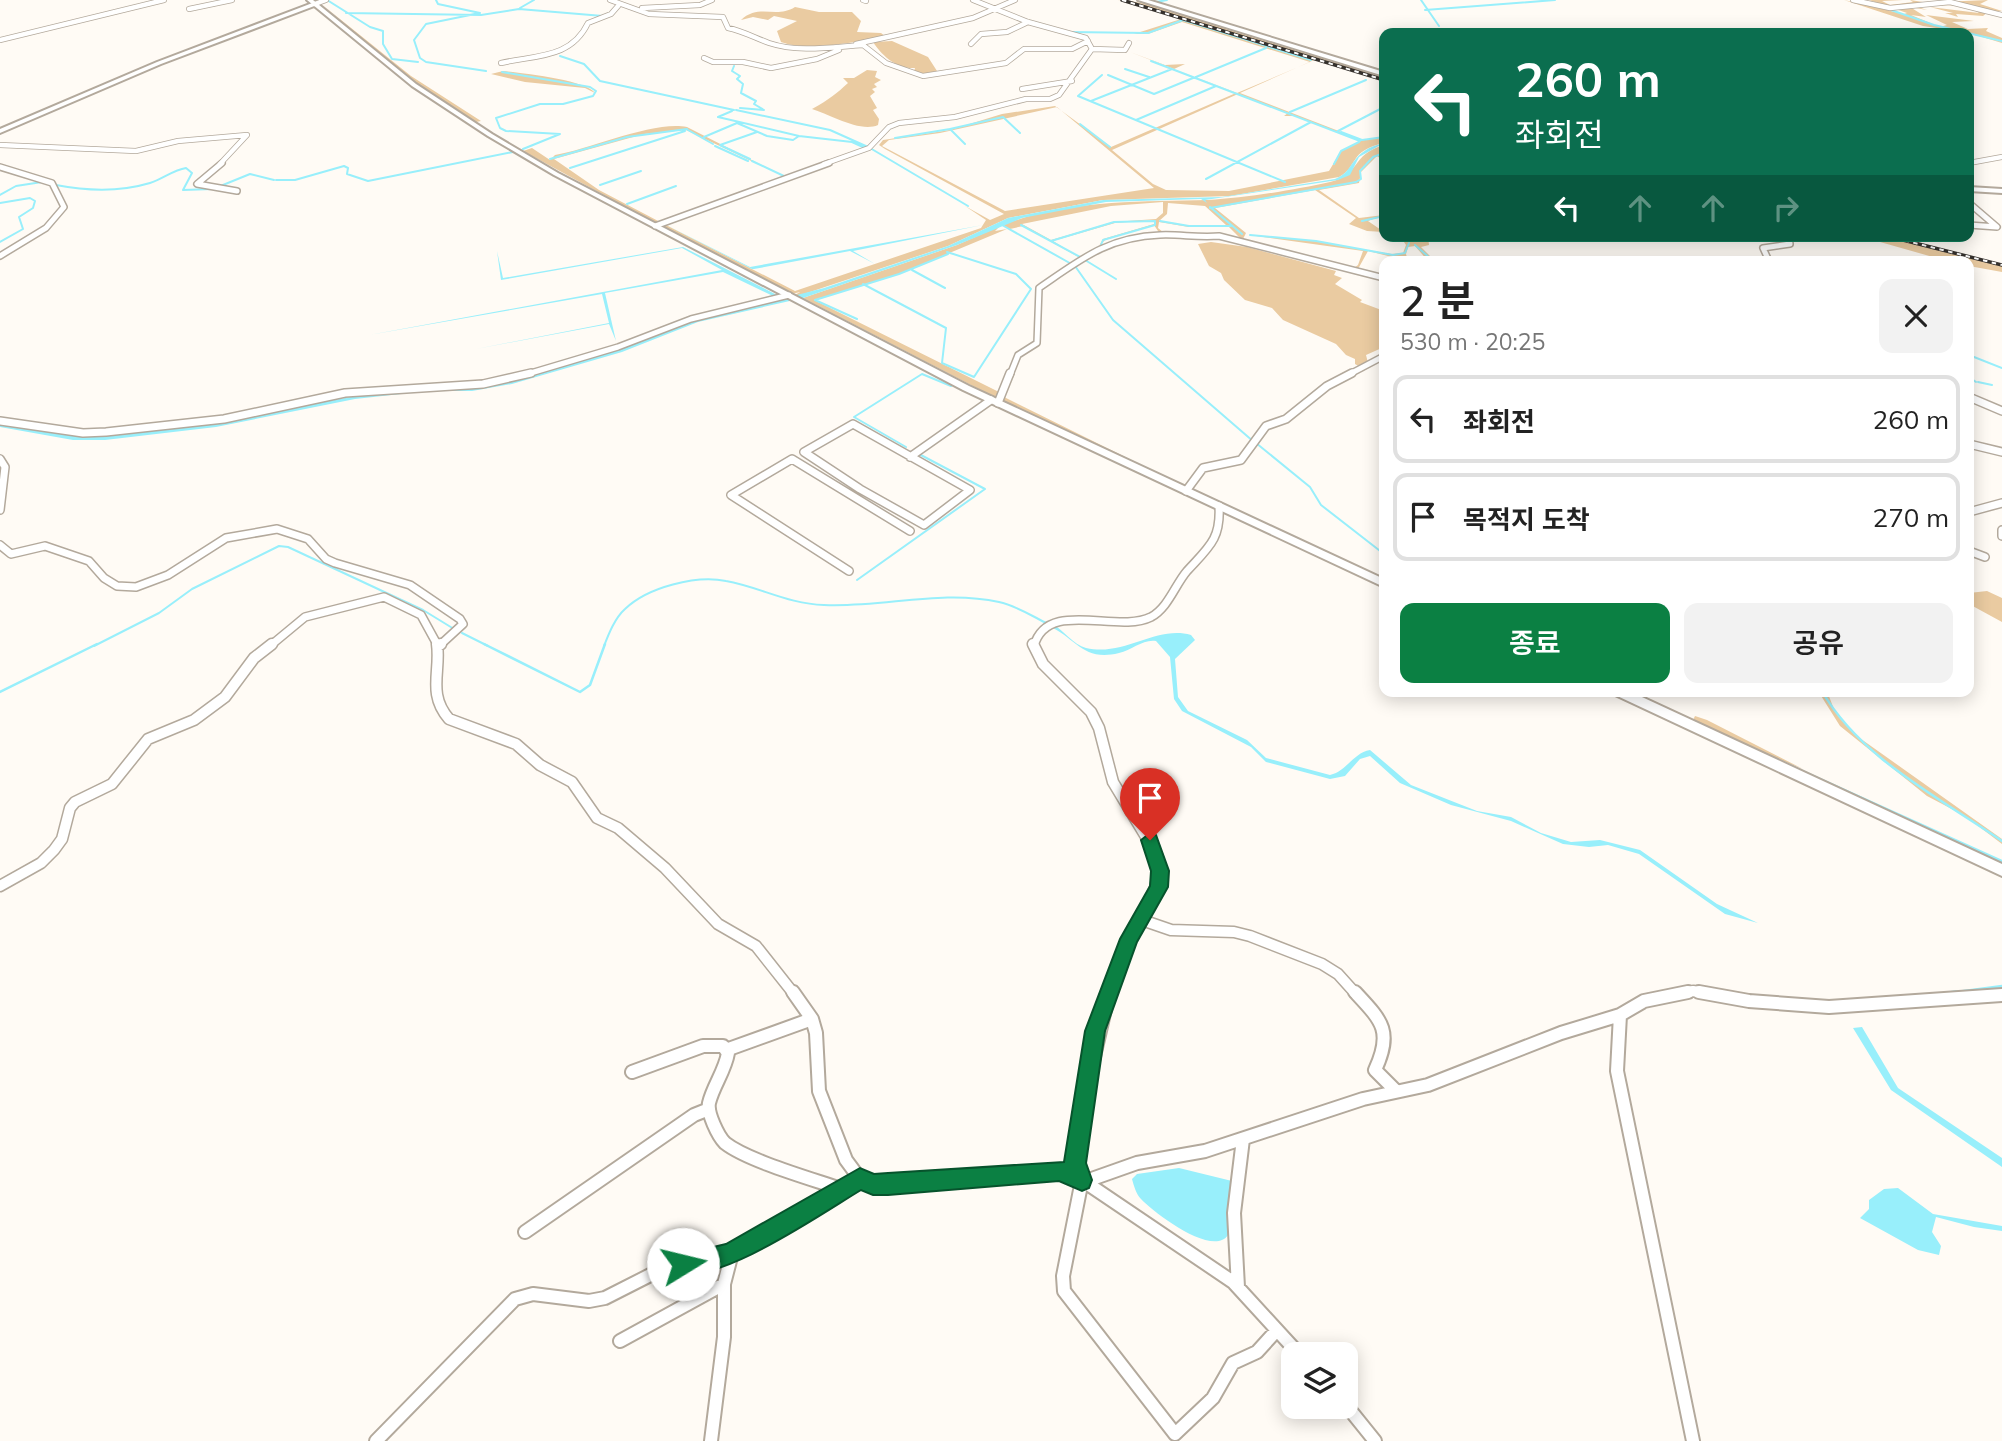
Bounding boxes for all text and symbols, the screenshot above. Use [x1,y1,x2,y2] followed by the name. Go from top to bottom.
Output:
[1515,48,1661,109] text: 260 m
[1400,56,1491,147] icon: left
[1515,114,1603,154] text: 좌회전
[1548,189,1586,227] icon: left
[1621,189,1659,227] icon: ahead
[1694,189,1732,227] icon: ahead
[1767,189,1805,227] icon: right
[1400,274,1475,327] text: 2 분
[1879,279,1953,353] button: close
[1400,327,1545,356] text: 530 m · 20:25
[1404,400,1442,438] icon: left
[1873,403,1949,436] text: 260 m
[1463,405,1535,438] text: 좌회전
[1404,498,1442,536] icon: arrive
[1873,501,1949,534] text: 270 m
[1463,503,1590,536] text: 목적지 도착
[1400,603,1670,683] button: 종료
[1684,603,1953,683] button: 공유
[1120,768,1180,840] pin
[1131,779,1169,817] icon: arrive
[646,1227,720,1301] position arrow
[1281,1342,1358,1419] map controls
[1281,1342,1358,1419] button: layers

